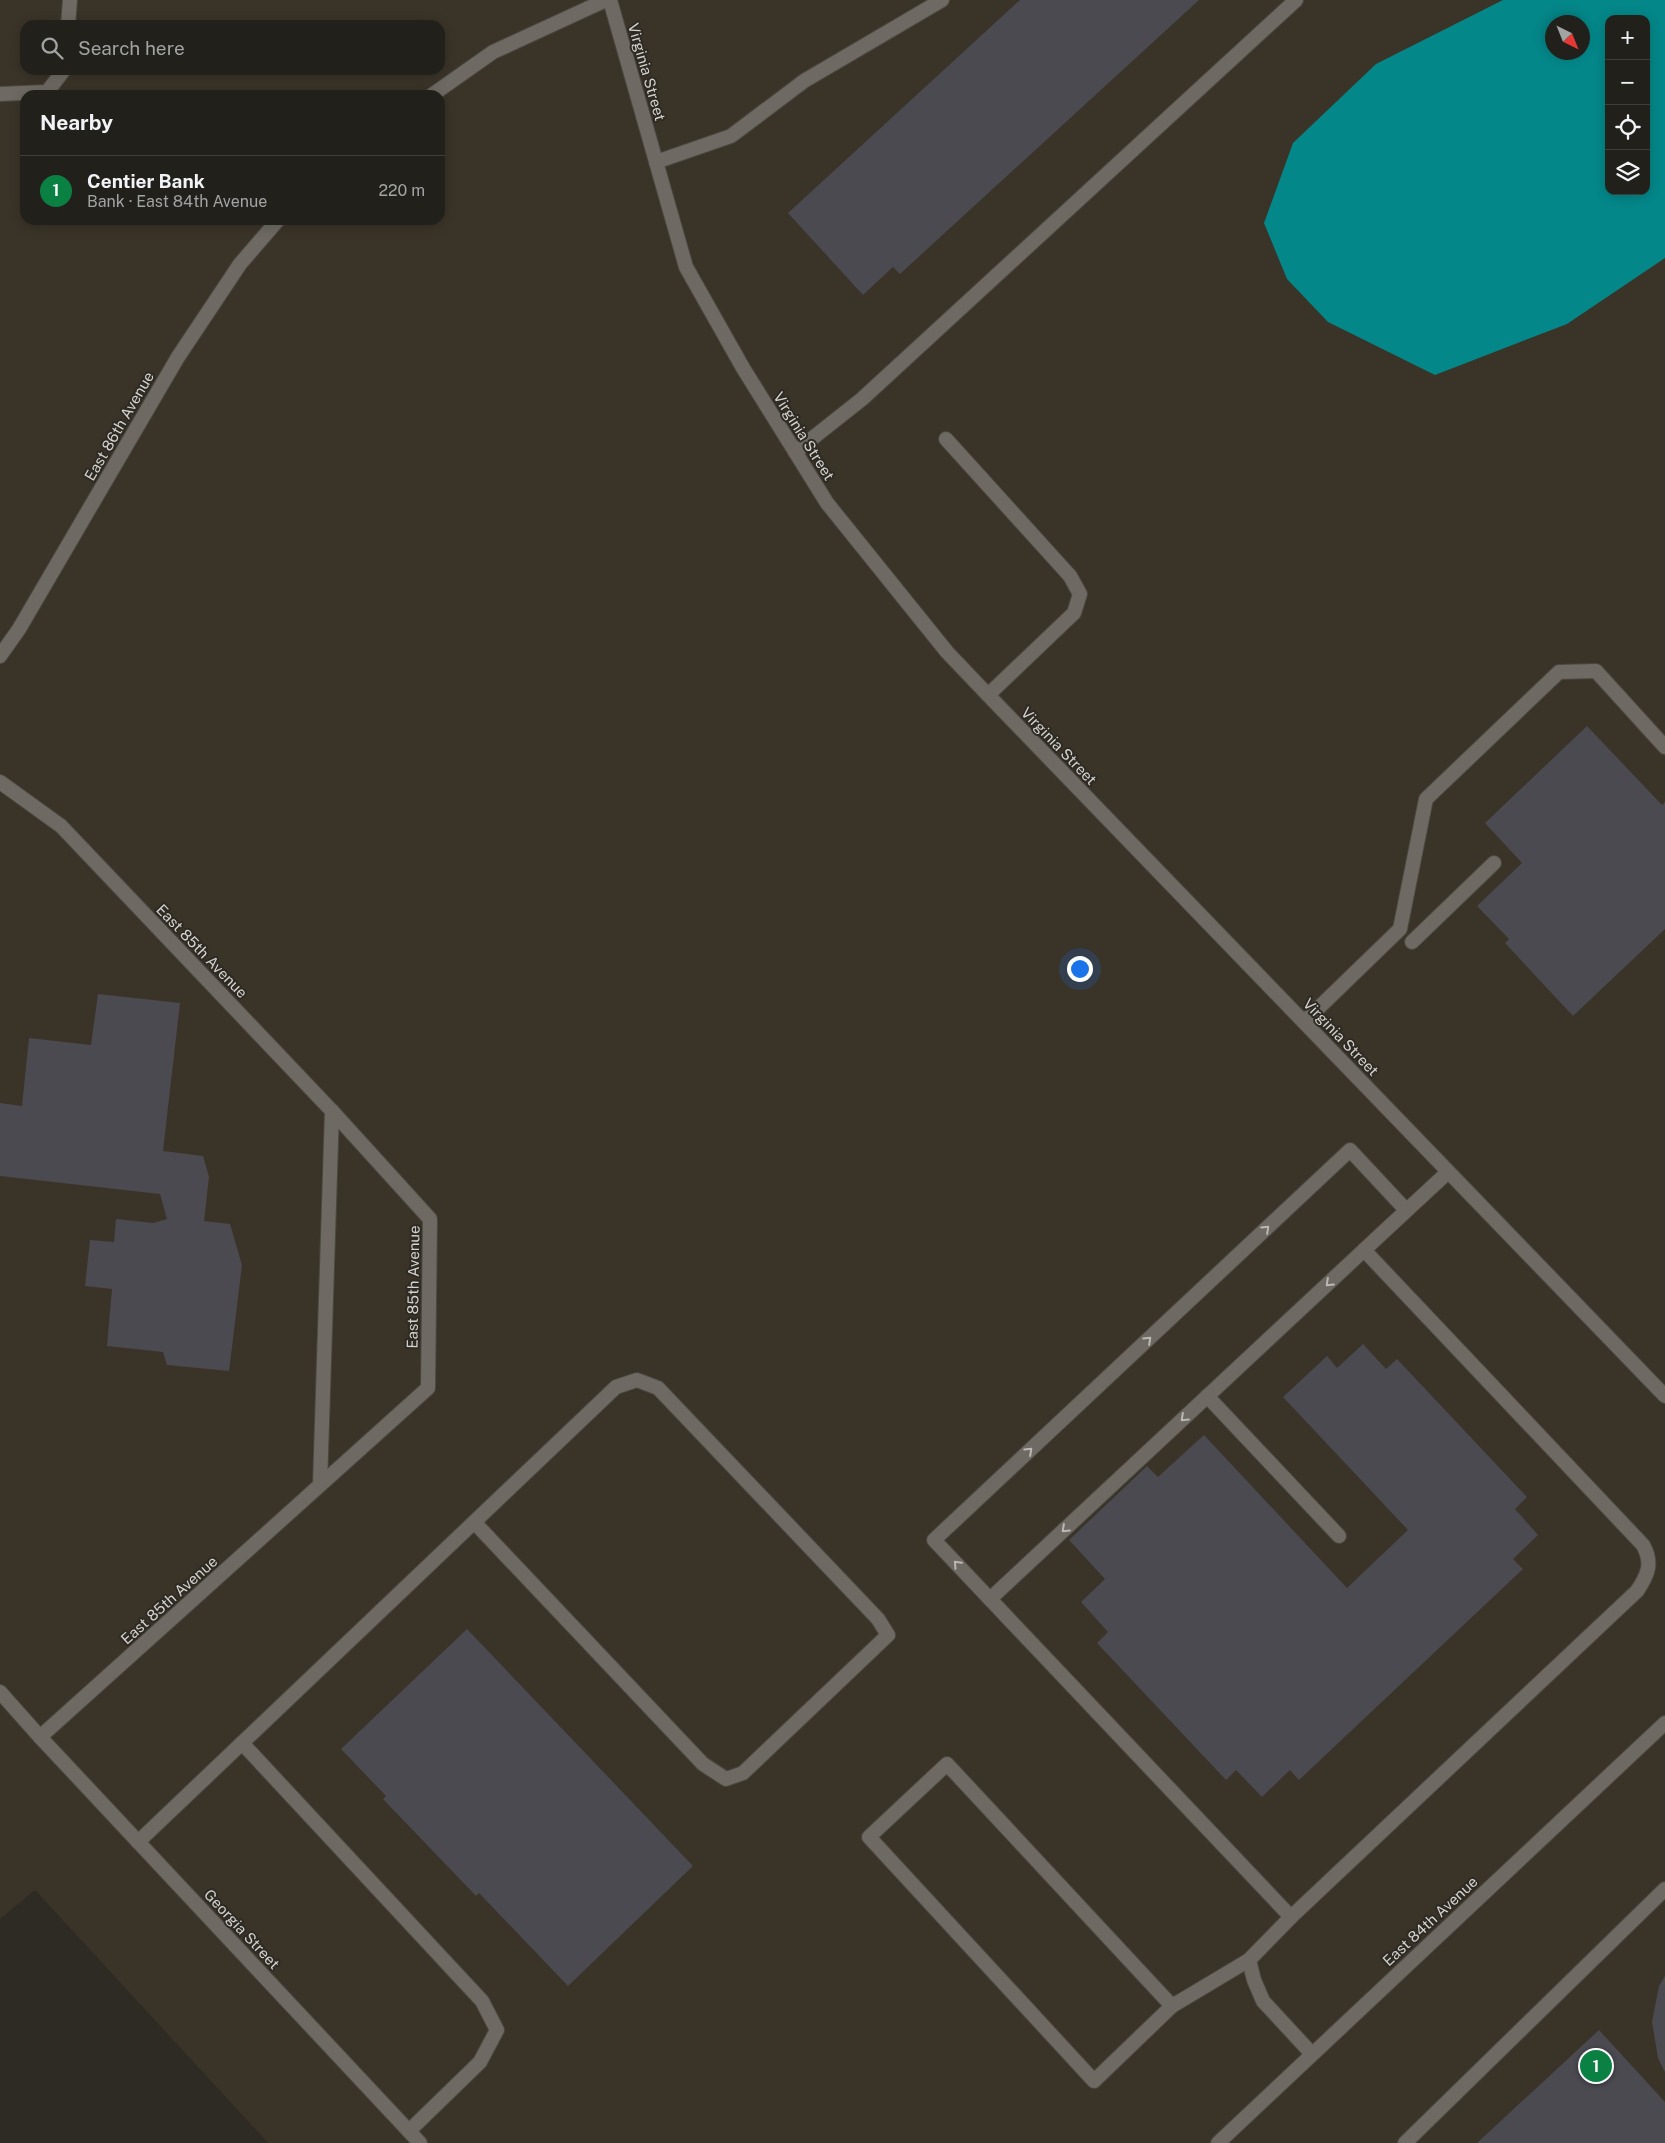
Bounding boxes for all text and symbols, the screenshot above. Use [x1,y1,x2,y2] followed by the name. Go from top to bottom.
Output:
[1545,15,1590,60] north arrow
[1605,15,1650,195] map controls
[1605,15,1650,60] button: +
[20,20,445,75] search box
[625,21,669,123] street label: Virginia Street
[38,34,66,62] icon: search
[78,37,185,59] text: Search here
[1605,60,1650,105] button: −
[1605,105,1650,150] button: locate
[40,110,113,135] text: Nearby
[1605,150,1650,195] button: layers
[87,170,205,192] text: Centier Bank
[53,181,59,200] text: 1
[378,181,425,200] text: 220 m
[87,192,267,211] text: Bank · East 84th Avenue
[81,369,157,483] street label: East 86th Avenue
[770,389,838,483] street label: Virginia Street
[1018,704,1100,788] street label: Virginia Street
[153,901,251,1001] street label: East 85th Avenue
[1067,956,1093,982] your location
[1300,995,1382,1079] street label: Virginia Street
[403,1225,423,1349] street label: East 85th Avenue
[1261,1226,1270,1235] one-way arrow
[1325,1277,1334,1286] one-way arrow
[1142,1337,1151,1346] one-way arrow
[1181,1412,1190,1421] one-way arrow
[1024,1448,1033,1457] one-way arrow
[1062,1523,1071,1532] one-way arrow
[117,1552,221,1648] street label: East 85th Avenue
[954,1560,963,1569] one-way arrow
[1379,1873,1481,1969] street label: East 84th Avenue
[201,1886,283,1972] street label: Georgia Street
[1580,2047,1612,2085] pin: 1

